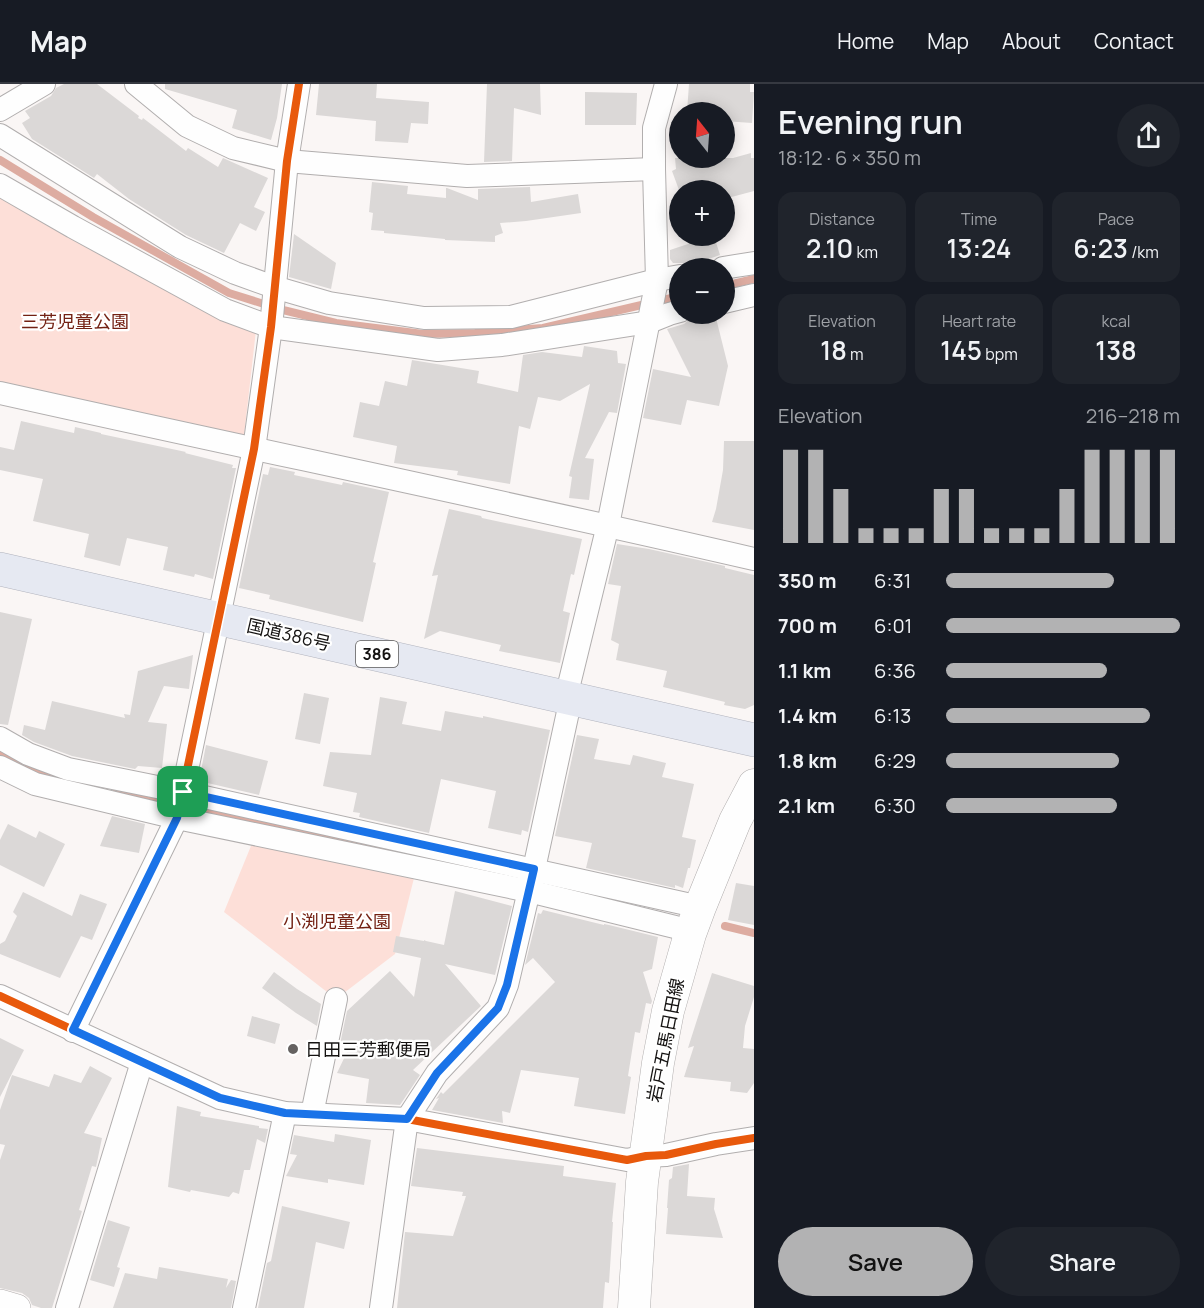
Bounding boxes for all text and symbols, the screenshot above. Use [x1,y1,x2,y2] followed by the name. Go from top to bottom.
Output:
[30,22,87,60] text: Map
[837,27,894,55] text: Home
[927,27,969,55] text: Map
[1002,27,1061,55] text: About
[1094,27,1174,55] text: Contact
[778,99,963,144] text: Evening run
[669,102,735,168] north arrow
[669,102,735,324] map controls
[1117,104,1180,167] button: share
[778,144,921,171] text: 18:12 · 6 × 350 m
[669,180,735,246] button: +
[809,208,875,230] text: Distance
[961,208,997,230] text: Time
[1098,208,1134,230] text: Pace
[806,230,853,266] text: 2.10
[947,230,1011,266] text: 13:24
[1073,230,1128,266] text: 6:23
[853,241,878,263] text: km
[1128,241,1159,263] text: /km
[669,258,735,324] button: −
[21,309,129,333] park label: 三芳児童公園
[808,310,876,332] text: Elevation
[942,310,1016,332] text: Heart rate
[1101,310,1131,332] text: kcal
[820,332,847,368] text: 18
[940,332,982,368] text: 145
[1095,332,1137,368] text: 138
[847,343,864,365] text: m
[982,343,1018,365] text: bpm
[778,402,862,429] text: Elevation
[1086,402,1180,429] text: 216–218 m
[778,567,837,594] text: 350 m
[874,567,911,594] text: 6:31
[778,612,837,639] text: 700 m
[874,612,912,639] text: 6:01
[245,613,333,655] street label: 国道386号
[356,641,398,667] road number: 386
[778,657,831,684] text: 1.1 km
[874,657,916,684] text: 6:36
[778,702,837,729] text: 1.4 km
[874,702,911,729] text: 6:13
[778,747,837,774] text: 1.8 km
[874,747,916,774] text: 6:29
[157,766,208,817] pin
[166,775,199,808] icon: arrive
[778,792,835,819] text: 2.1 km
[874,792,916,819] text: 6:30
[283,909,391,933] park label: 小渕児童公園
[641,976,689,1104] street label: 岩戸五馬日田線
[305,1037,431,1061] place label: 日田三芳郵便局
[286,1042,300,1056] marker: 日田三芳郵便局
[778,1227,973,1296] button: Save
[985,1227,1180,1296] button: Share

